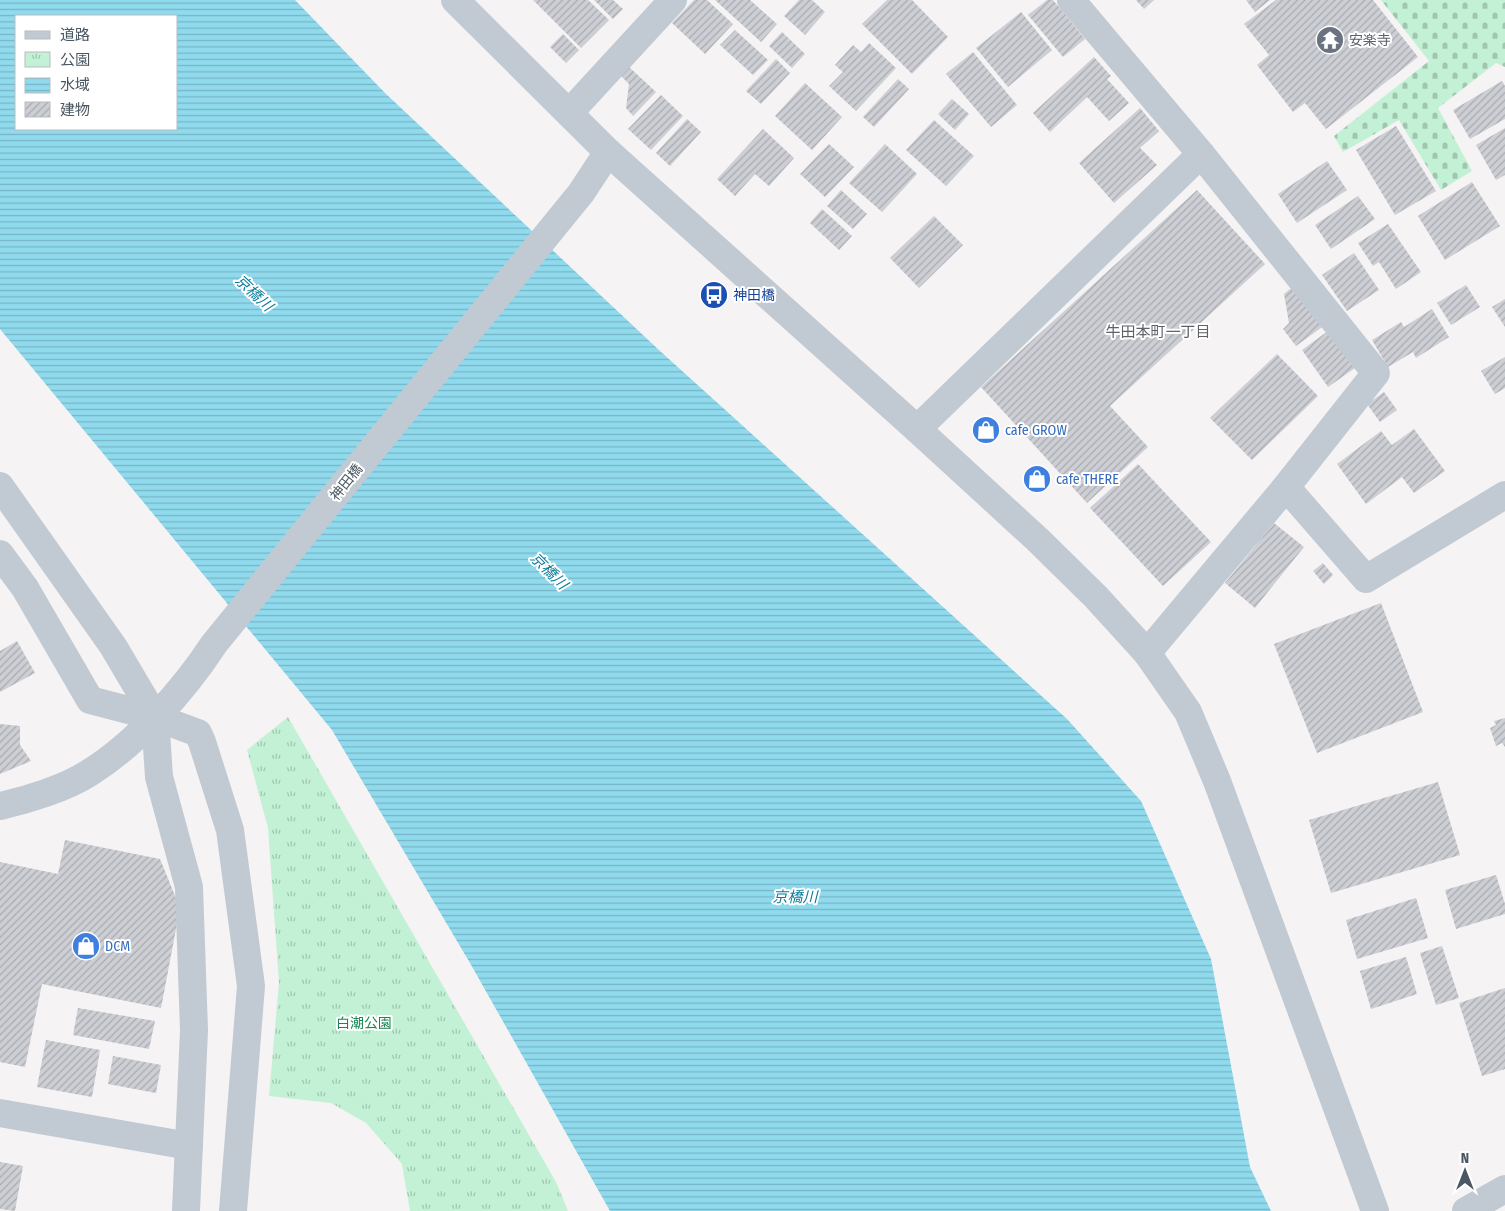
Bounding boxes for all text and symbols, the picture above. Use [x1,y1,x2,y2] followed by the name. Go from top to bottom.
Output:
[15,15,178,130] legend
[1315,25,1345,55] temple icon: 安楽寺
[60,26,90,44] text: 道路
[1349,32,1391,49] place label: 安楽寺
[60,51,90,69] text: 公園
[60,76,90,94] text: 水域
[60,101,90,119] text: 建物
[231,271,278,316] water label: 京橋川
[699,280,729,310] bus stop icon: 神田橋
[733,287,775,304] place label: 神田橋
[1105,323,1211,341] district label: 牛田本町一丁目
[971,415,1001,445] shop icon: cafe GROW
[1005,422,1067,439] place label: cafe GROW
[327,461,366,504] street label: 神田橋
[1022,464,1052,494] shop icon: cafe THERE
[1056,471,1119,488] place label: cafe THERE
[527,549,573,595] water label: 京橋川
[772,888,819,906] water label: 京橋川
[71,931,101,961] shop icon: DCM
[105,938,130,955] place label: DCM
[336,1015,392,1032] park label: 白潮公園
[1440,1146,1490,1196] north arrow
[1461,1150,1469,1167] text: N

